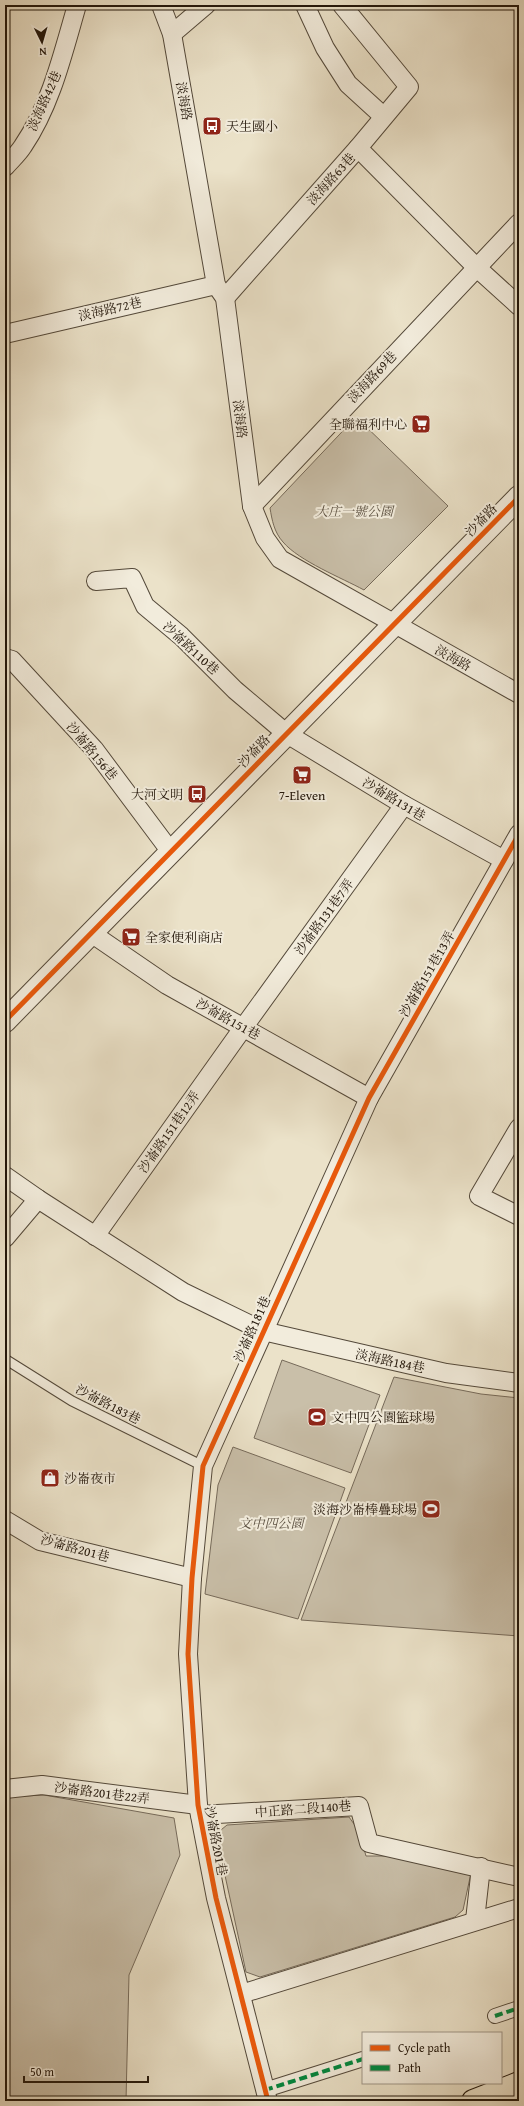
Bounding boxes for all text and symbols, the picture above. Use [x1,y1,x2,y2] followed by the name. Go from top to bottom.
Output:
[22,22,62,62] north arrow
[38,44,47,60] text: N
[22,68,66,134] street label: 淡海路42巷
[171,80,197,122] street label: 淡海路
[201,115,223,137] bus stop icon: 天生國小
[226,117,278,136] place label: 天生國小
[302,149,360,209] street label: 淡海路63巷
[76,292,144,326] street label: 淡海路72巷
[343,347,401,407] street label: 淡海路69巷
[228,398,252,440] street label: 淡海路
[410,413,432,435] supermarket icon: 全聯福利中心
[329,415,407,434] place label: 全聯福利中心
[461,499,501,541] street label: 沙崙路
[315,502,395,521] park label: 大庄一號公園
[159,617,223,679] street label: 沙崙路110巷
[431,640,475,676] street label: 淡海路
[62,718,122,784] street label: 沙崙路156巷
[234,730,274,772] street label: 沙崙路
[291,764,313,786] supermarket icon: 7-Eleven
[359,773,429,825] street label: 沙崙路131巷
[186,783,208,805] bus stop icon: 大河文明
[131,785,183,804] place label: 大河文明
[279,786,326,805] place label: 7-Eleven
[290,875,358,959] street label: 沙崙路131巷7弄
[120,926,142,948] supermarket icon: 全家便利商店
[145,928,223,947] place label: 全家便利商店
[395,928,459,1020] street label: 沙崙路151巷13弄
[192,994,264,1044] street label: 沙崙路151巷
[134,1087,204,1177] street label: 沙崙路151巷12弄
[229,1293,275,1365] street label: 沙崙路181巷
[353,1344,427,1378] street label: 淡海路184巷
[72,1379,144,1429] street label: 沙崙路183巷
[306,1406,328,1428] sports icon: 文中四公園籃球場
[331,1408,435,1427] place label: 文中四公園籃球場
[39,1467,61,1489] shop icon: 沙崙夜市
[64,1469,116,1488] place label: 沙崙夜市
[420,1498,442,1520] sports icon: 淡海沙崙棒疊球場
[313,1500,417,1519] place label: 淡海沙崙棒疊球場
[238,1514,305,1533] park label: 文中四公園
[38,1530,112,1566] street label: 沙崙路201巷
[53,1778,151,1808] street label: 沙崙路201巷22弄
[254,1796,352,1822] street label: 中正路二段140巷
[200,1804,232,1878] street label: 沙崙路201巷
[362,2032,502,2084] legend
[398,2039,451,2056] text: Cycle path
[24,2058,148,2084] scale bar
[398,2059,421,2076] text: Path
[30,2063,54,2080] text: 50 m

